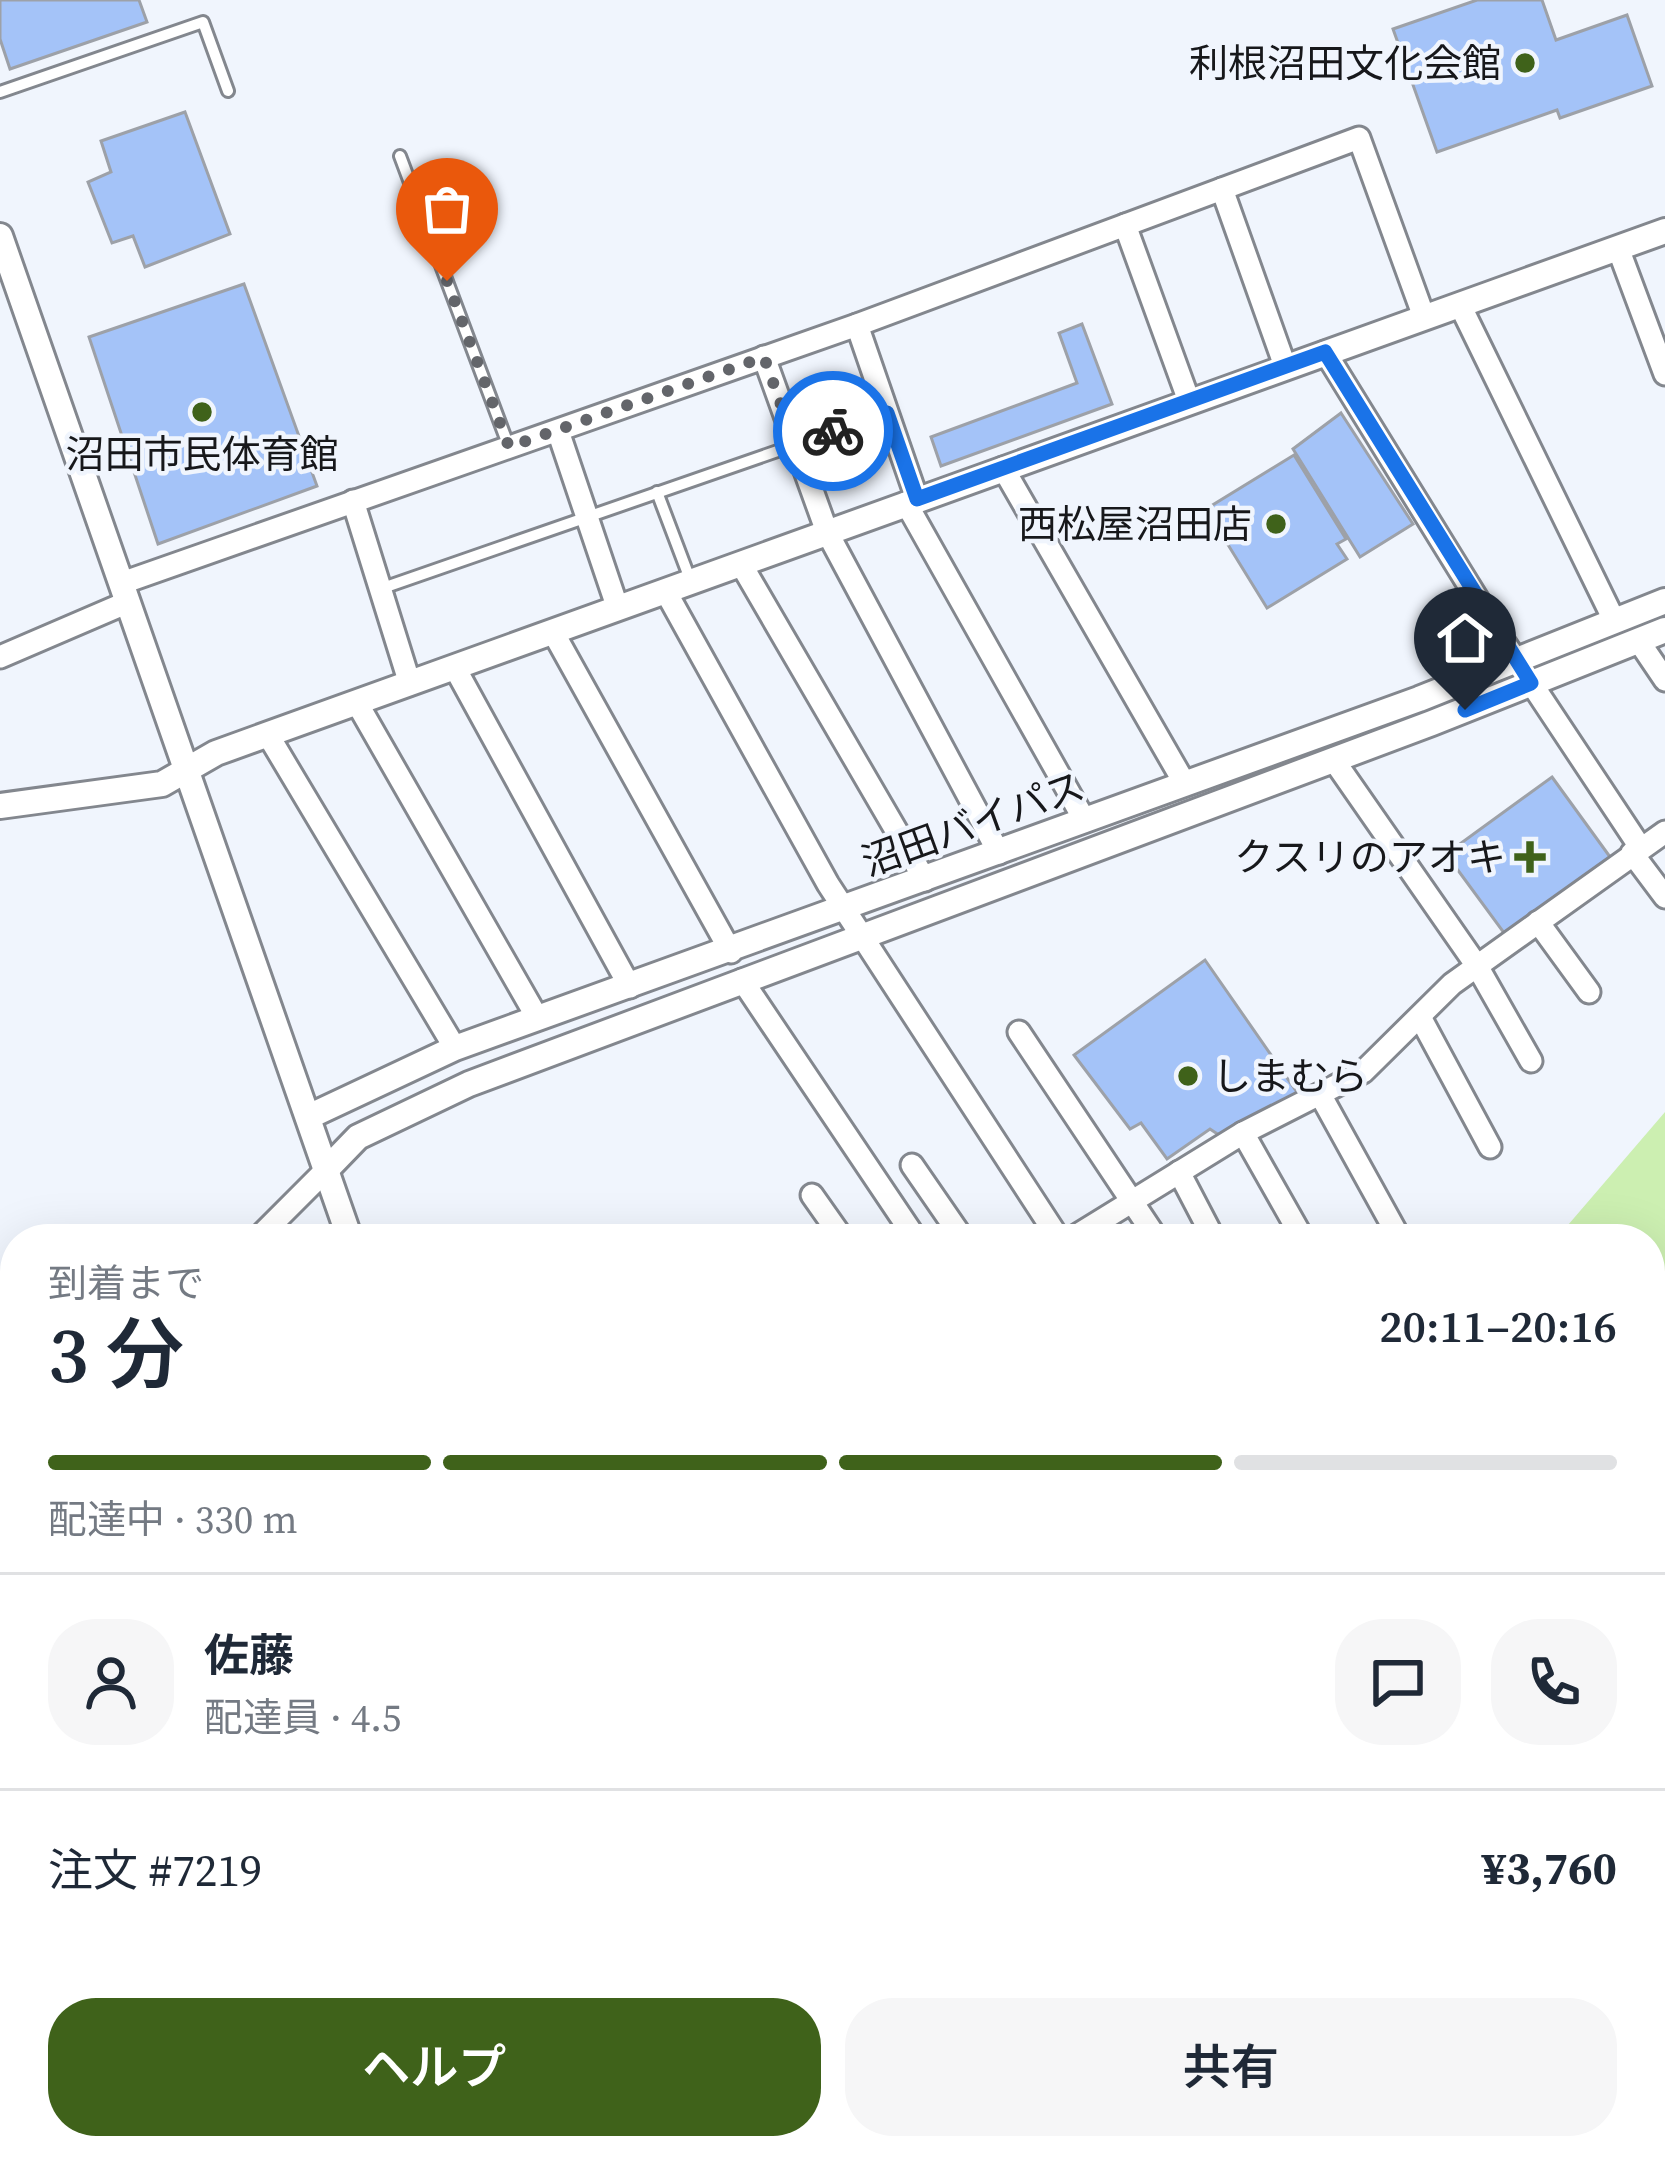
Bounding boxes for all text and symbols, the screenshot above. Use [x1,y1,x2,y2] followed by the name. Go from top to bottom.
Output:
[1189,37,1501,90] place label: 利根沼田文化会館
[1512,50,1538,76] marker: 利根沼田文化会館
[396,158,498,281] pin
[414,176,480,242] icon: bag
[773,371,893,491] courier
[800,398,866,464] icon: bike
[189,399,215,425] marker: 沼田市民体育館
[65,428,339,481] place label: 沼田市民体育館
[1018,498,1252,551] place label: 西松屋沼田店
[1263,511,1289,537] marker: 西松屋沼田店
[1414,587,1516,710] pin
[1432,605,1498,671] icon: home
[854,759,1092,889] street label: 沼田バイパス
[1234,831,1506,884] place label: クスリのアオキ
[1517,844,1543,870] marker: クスリのアオキ
[1212,1050,1368,1103] place label: しまむら
[1175,1063,1201,1089] marker: しまむら
[48,1257,204,1310] text: 到着まで
[1379,1295,1617,1357] text: 20:11–20:16
[48,1301,184,1408] text: 3 分
[48,1493,298,1546] text: 配達中 · 330 m
[48,1619,174,1745] button: person
[1335,1619,1461,1745] button: chat
[1491,1619,1617,1745] button: phone
[204,1624,294,1686] text: 佐藤
[204,1691,402,1744] text: 配達員 · 4.5
[1482,1837,1617,1899] text: ¥3,760
[48,1839,262,1901] text: 注文 #7219
[48,1998,821,2136] button: ヘルプ
[845,1998,1617,2136] button: 共有

